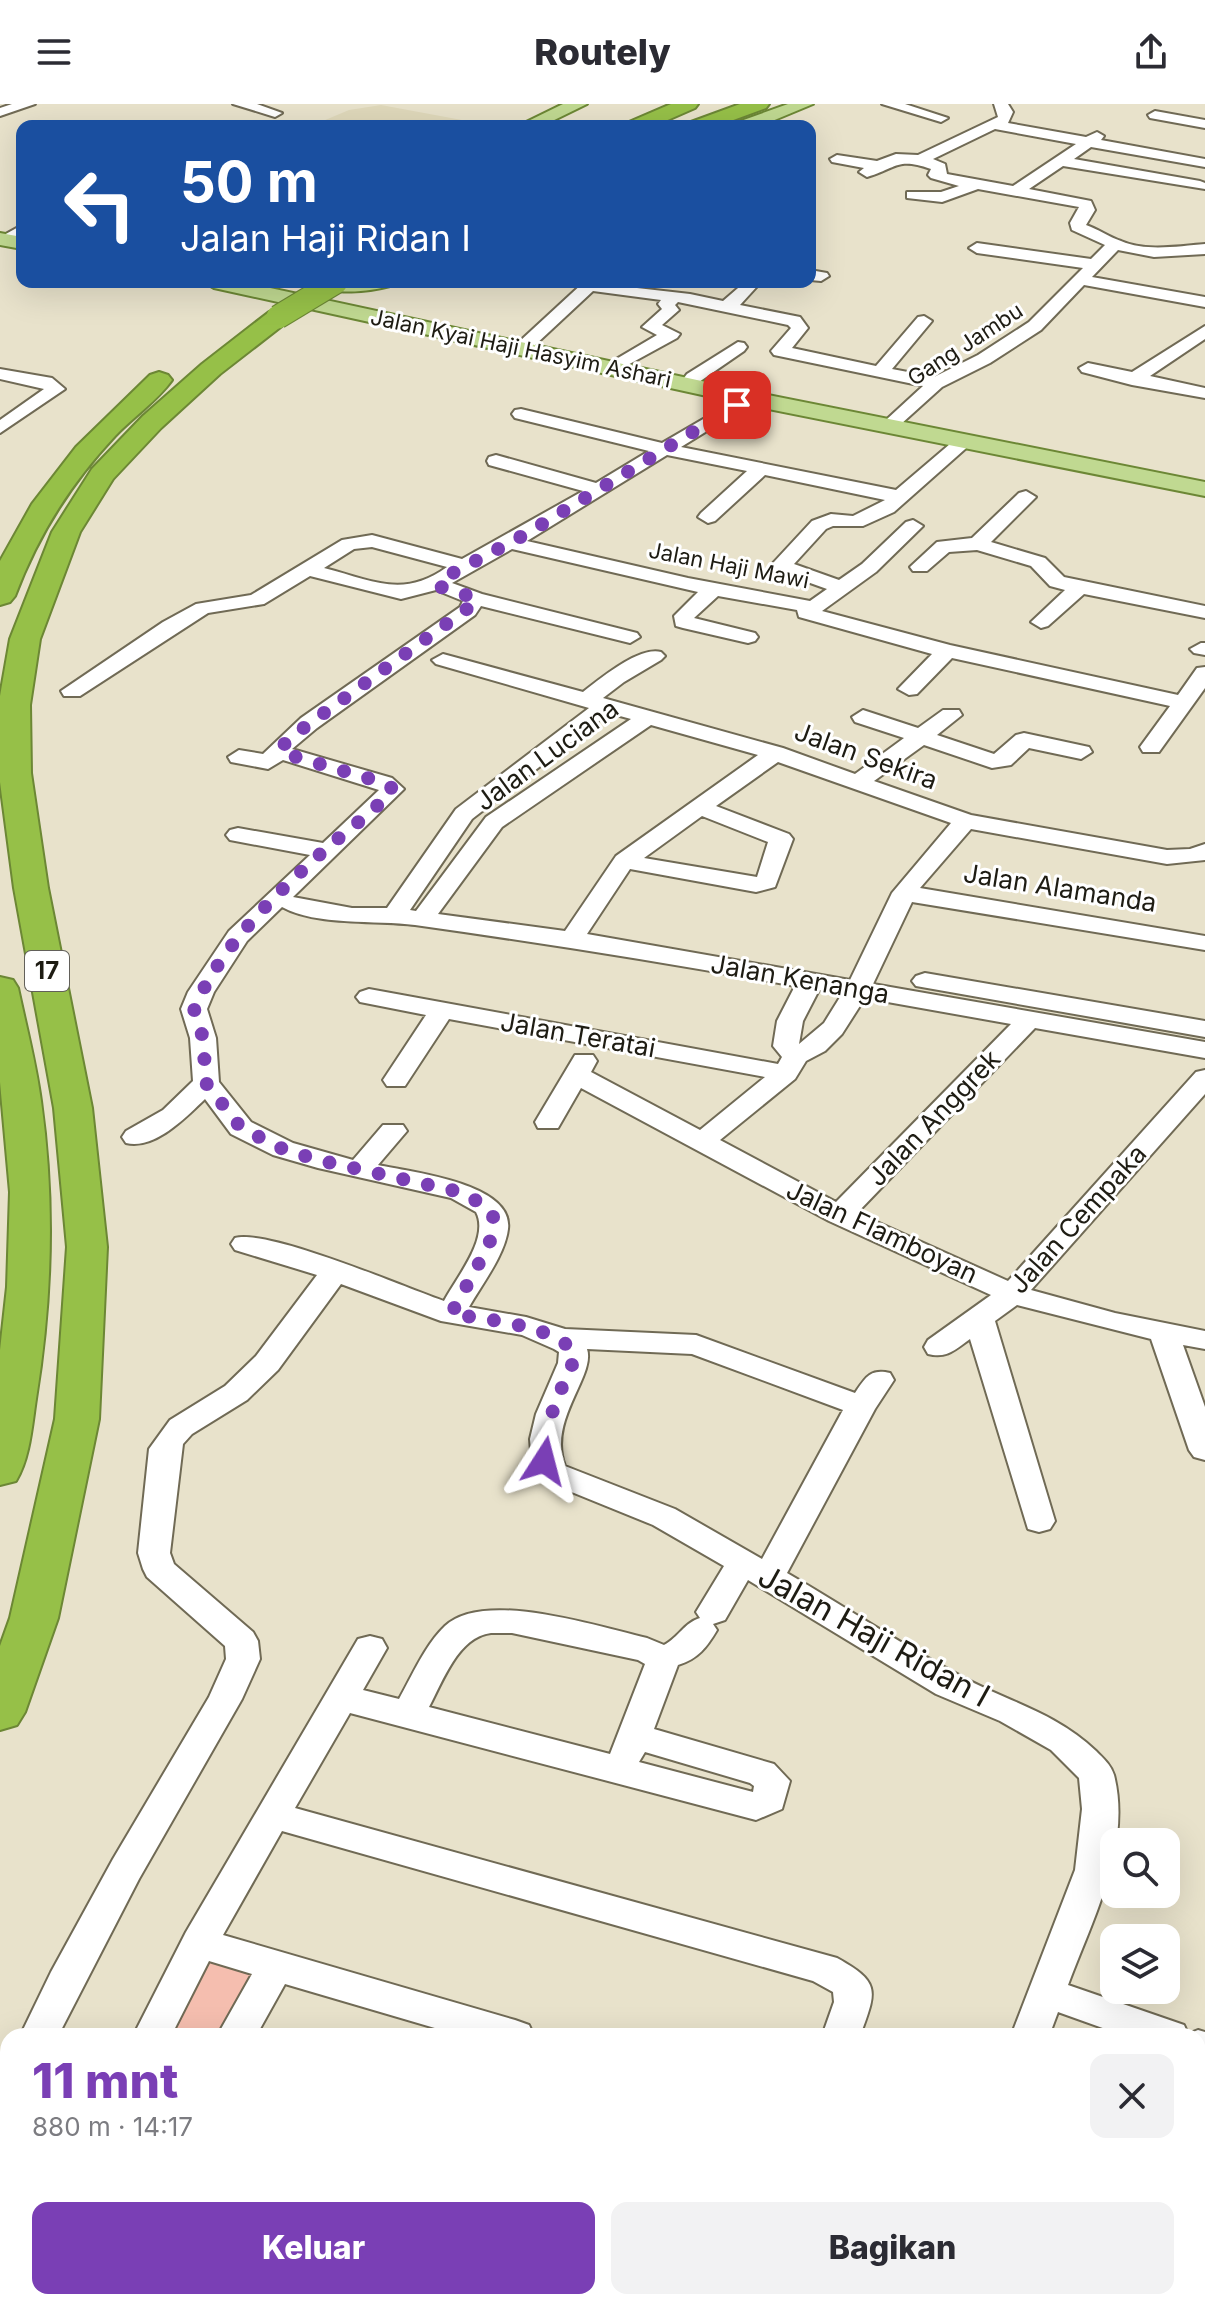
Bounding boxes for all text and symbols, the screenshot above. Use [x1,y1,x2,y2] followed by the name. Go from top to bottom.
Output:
[32,30,76,74] icon: menu
[534,30,671,74] text: Routely
[1129,30,1173,74] icon: share
[180,148,318,216] text: 50 m
[48,152,152,256] icon: left
[180,216,471,260] text: Jalan Haji Ridan I
[903,297,1027,391] street label: Gang Jambu
[368,303,674,393] street label: Jalan Kyai Haji Hasyim Ashari
[703,371,771,439] pin
[715,383,759,427] icon: arrive
[647,537,811,593] street label: Jalan Haji Mawi
[469,692,624,817] street label: Jalan Luciana
[790,715,942,796] street label: Jalan Sekira
[961,857,1159,918] street label: Jalan Alamanda
[709,948,892,1009] street label: Jalan Kenanga
[25,951,69,991] road number: 17
[498,1006,658,1063] street label: Jalan Teratai
[861,1043,1006,1192] street label: Jalan Anggrek
[1003,1138,1153,1299] street label: Jalan Cempaka
[782,1174,983,1289] street label: Jalan Flamboyan
[502,1419,586,1503] position arrow
[752,1556,997,1715] street label: Jalan Haji Ridan I
[1100,1828,1180,2004] map controls
[1100,1828,1180,1908] button: search
[1100,1924,1180,2004] button: layers
[32,2051,178,2110] text: 11 mnt
[1090,2054,1174,2138] button: close
[32,2111,193,2142] text: 880 m · 14:17
[32,2202,595,2294] button: Keluar
[611,2202,1174,2294] button: Bagikan

